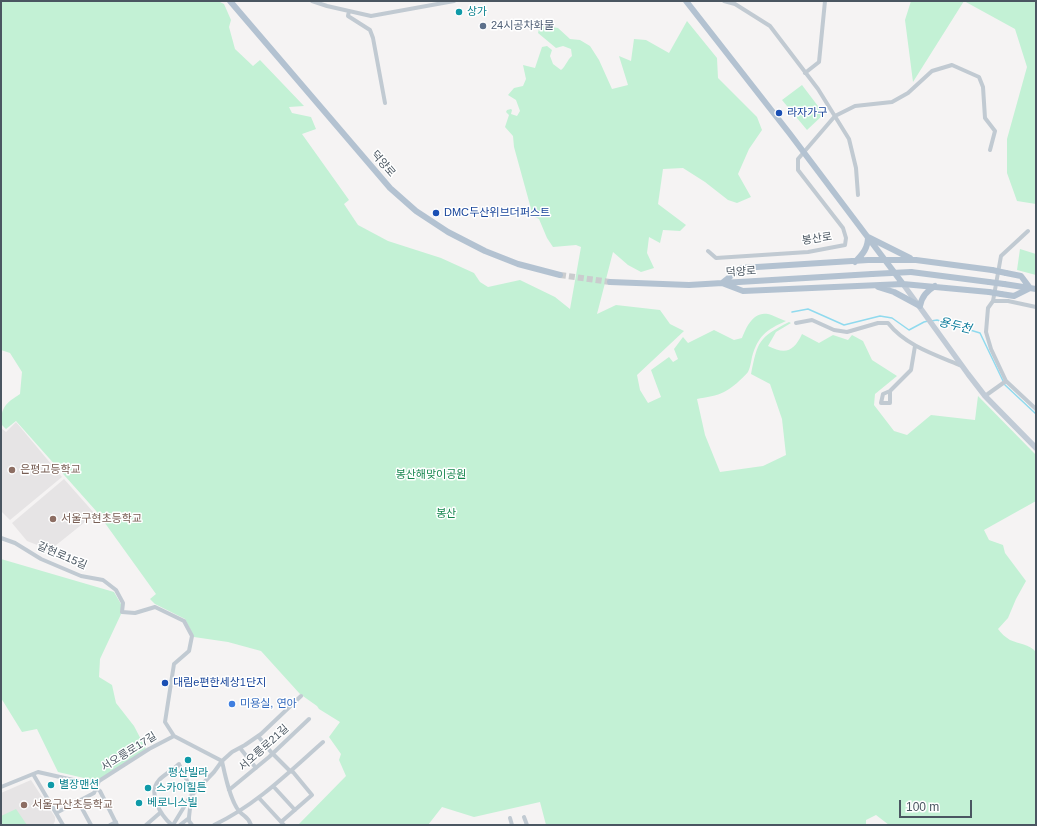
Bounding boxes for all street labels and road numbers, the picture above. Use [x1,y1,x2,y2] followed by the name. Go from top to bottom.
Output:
[368,148,398,180] street label: 덕양로
[801,230,833,248] street label: 봉산로
[725,264,757,280] street label: 덕양로
[35,540,89,572] street label: 갈현로15길
[236,722,292,774] street label: 서오릉로21길
[99,730,159,774] street label: 서오릉로17길

